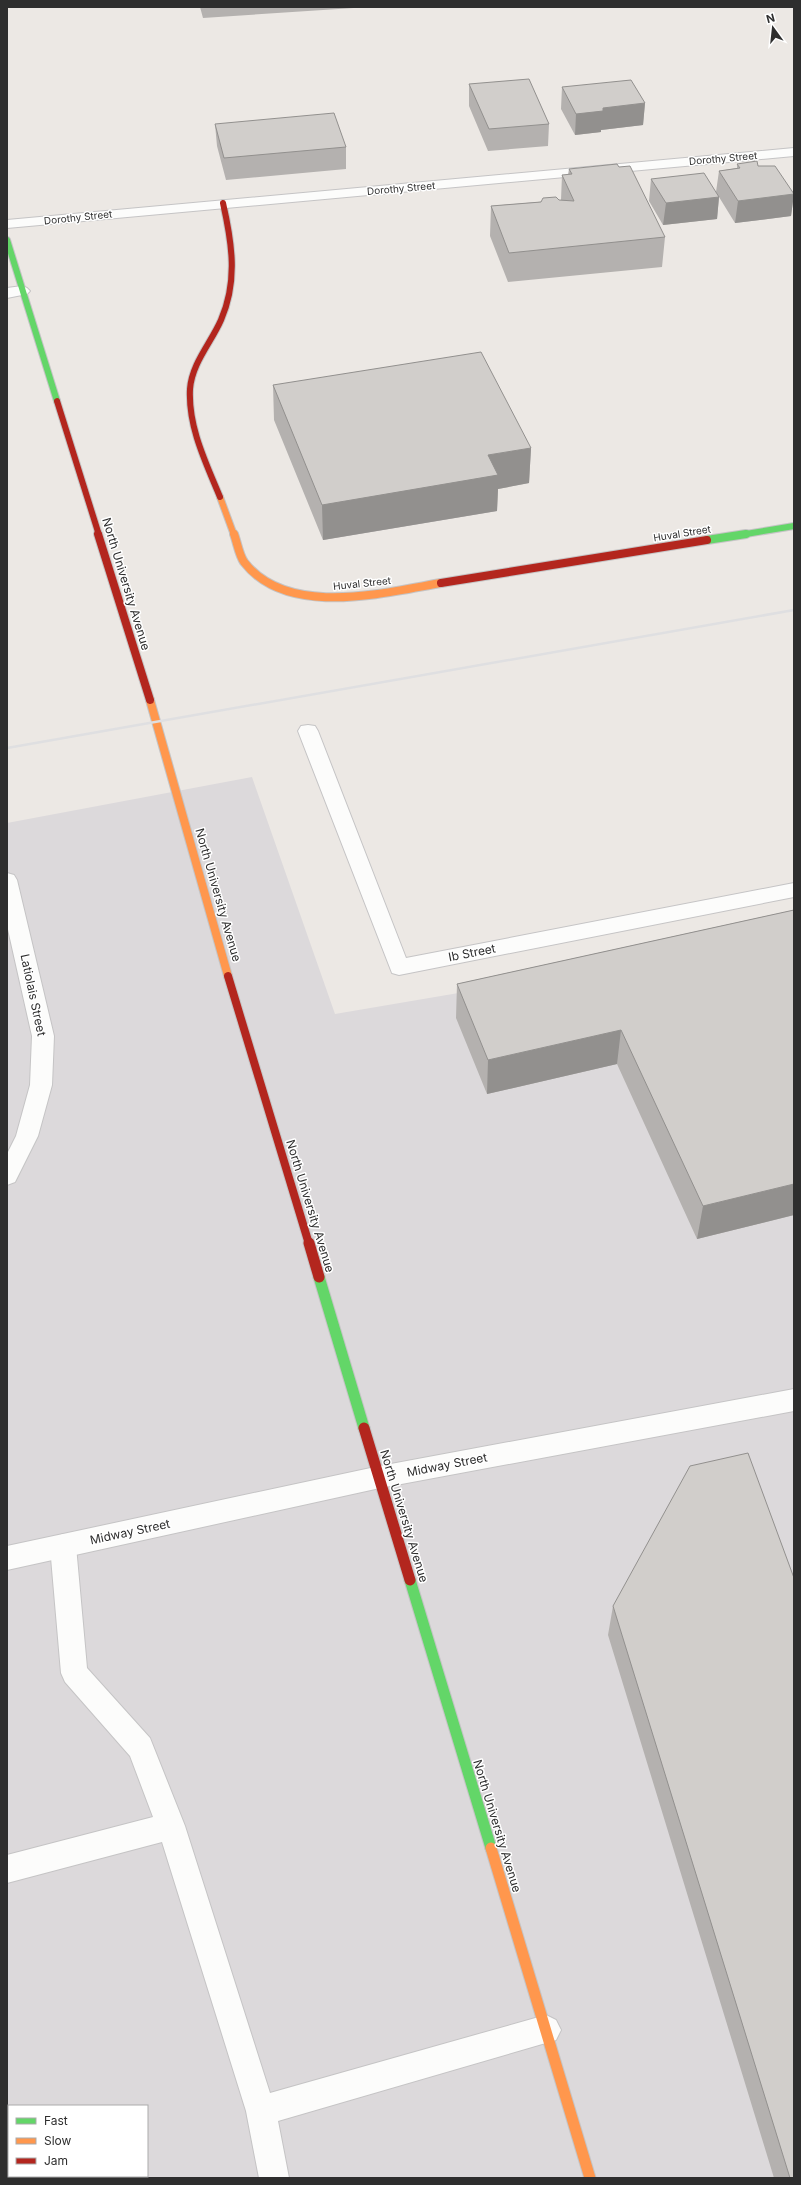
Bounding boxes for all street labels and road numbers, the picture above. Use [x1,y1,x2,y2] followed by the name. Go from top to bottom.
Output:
[688,149,758,167] street label: Dorothy Street
[366,179,436,197] street label: Dorothy Street
[43,207,113,227] street label: Dorothy Street
[99,516,154,652] street label: North University Avenue
[652,522,712,543] street label: Huval Street
[333,574,392,592] street label: Huval Street
[192,826,245,963] street label: North University Avenue
[447,941,497,964] street label: Ib Street
[17,952,50,1037] street label: Latiolais Street
[283,1138,338,1274] street label: North University Avenue
[377,1448,432,1584] street label: North University Avenue
[405,1449,488,1480] street label: Midway Street
[88,1516,171,1547] street label: Midway Street
[470,1758,525,1894] street label: North University Avenue

